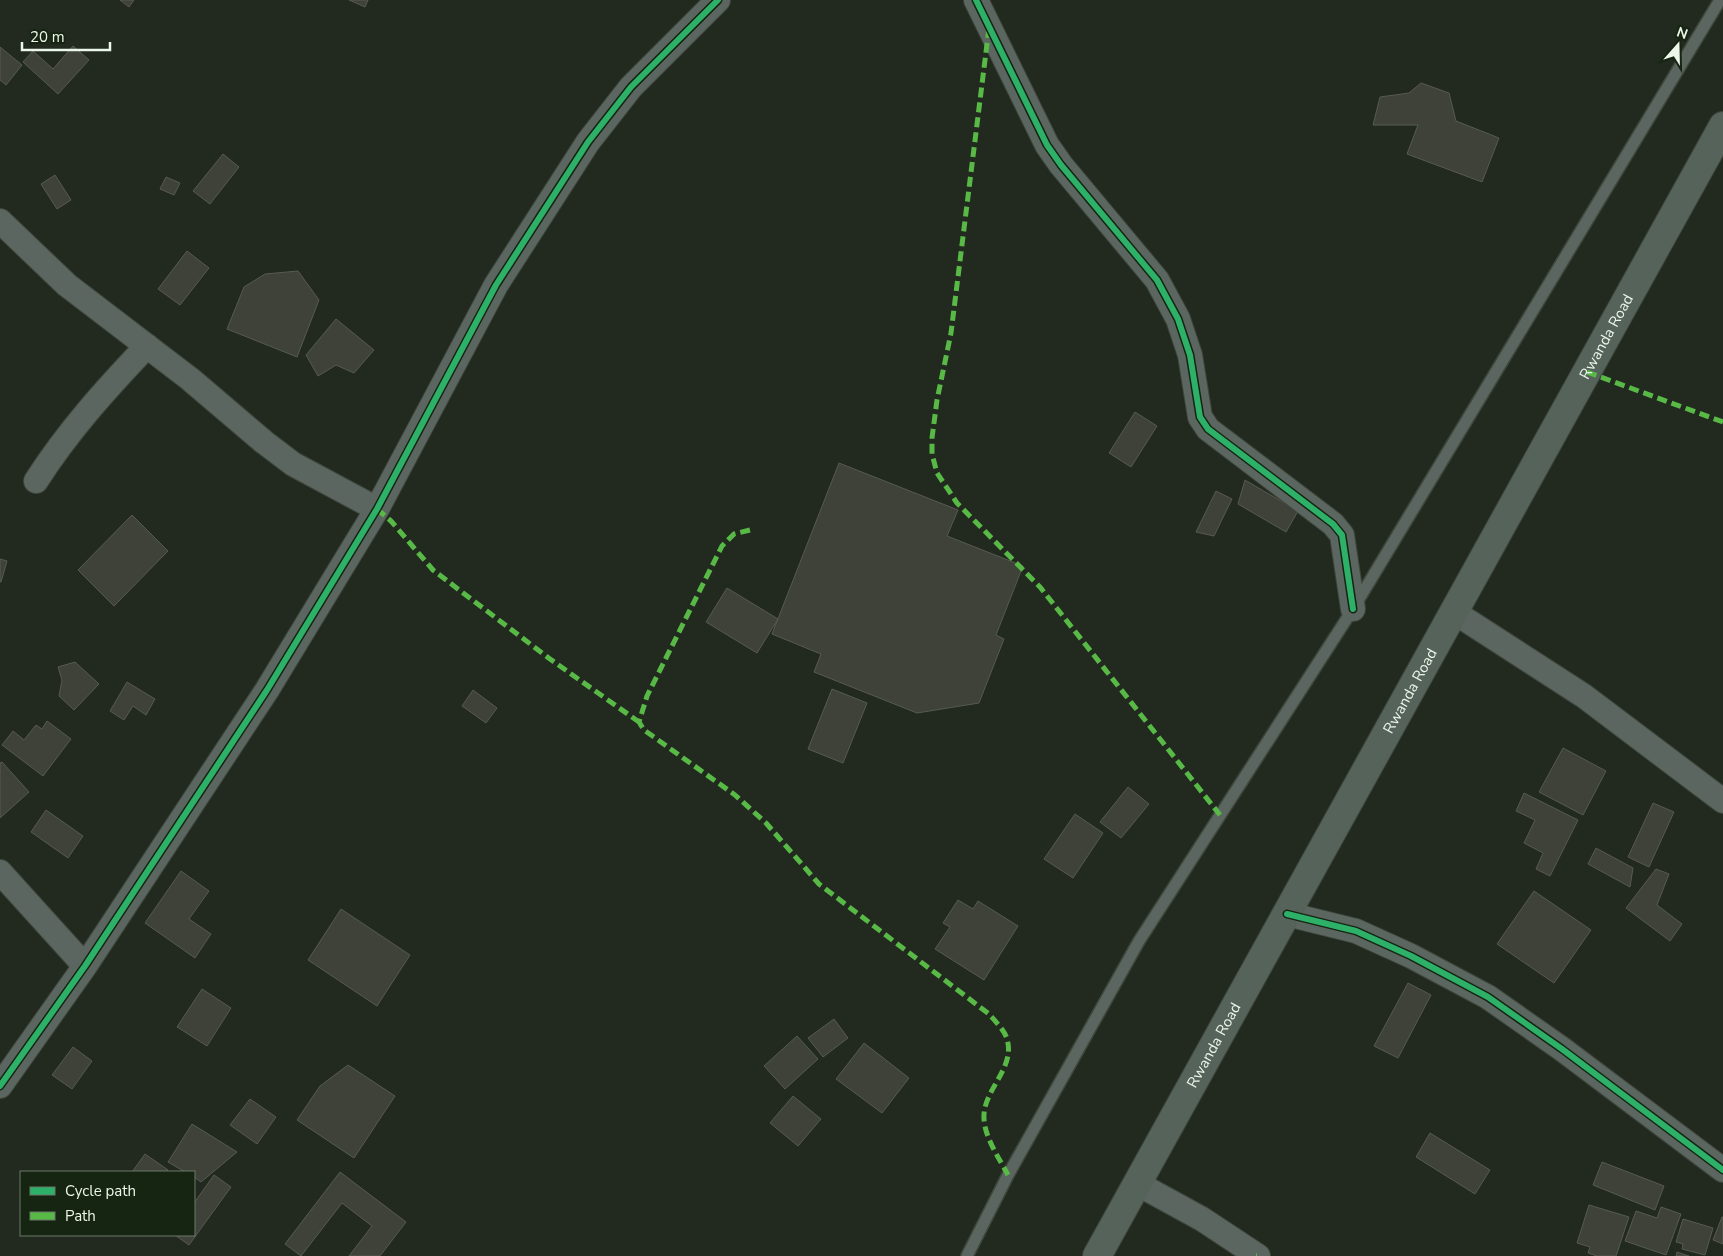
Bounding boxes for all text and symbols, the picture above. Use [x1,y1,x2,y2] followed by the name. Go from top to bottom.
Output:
[22,20,110,52] scale bar
[1653,20,1703,70] north arrow
[1674,23,1690,44] text: N
[30,27,65,47] text: 20 m
[1575,290,1638,383] street label: Rwanda Road
[1378,645,1442,737] street label: Rwanda Road
[1182,999,1245,1091] street label: Rwanda Road
[20,1171,195,1236] legend
[65,1181,136,1201] text: Cycle path
[65,1206,96,1226] text: Path

